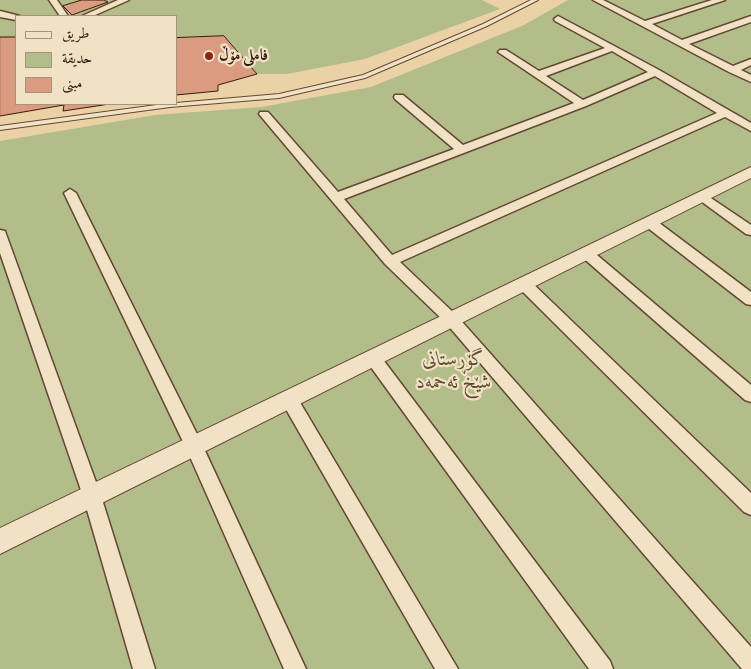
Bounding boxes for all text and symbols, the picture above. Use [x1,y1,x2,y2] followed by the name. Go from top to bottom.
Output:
[15,15,178,105] legend
[62,24,89,43] text: طريق
[219,46,268,66] place label: فاملی مۆڵ
[62,49,92,68] text: حديقة
[203,50,215,62] marker: فاملی مۆڵ
[62,74,82,93] text: مبنى
[416,348,492,395] park label: گۆڕستانی شێخ ئەحمەد

